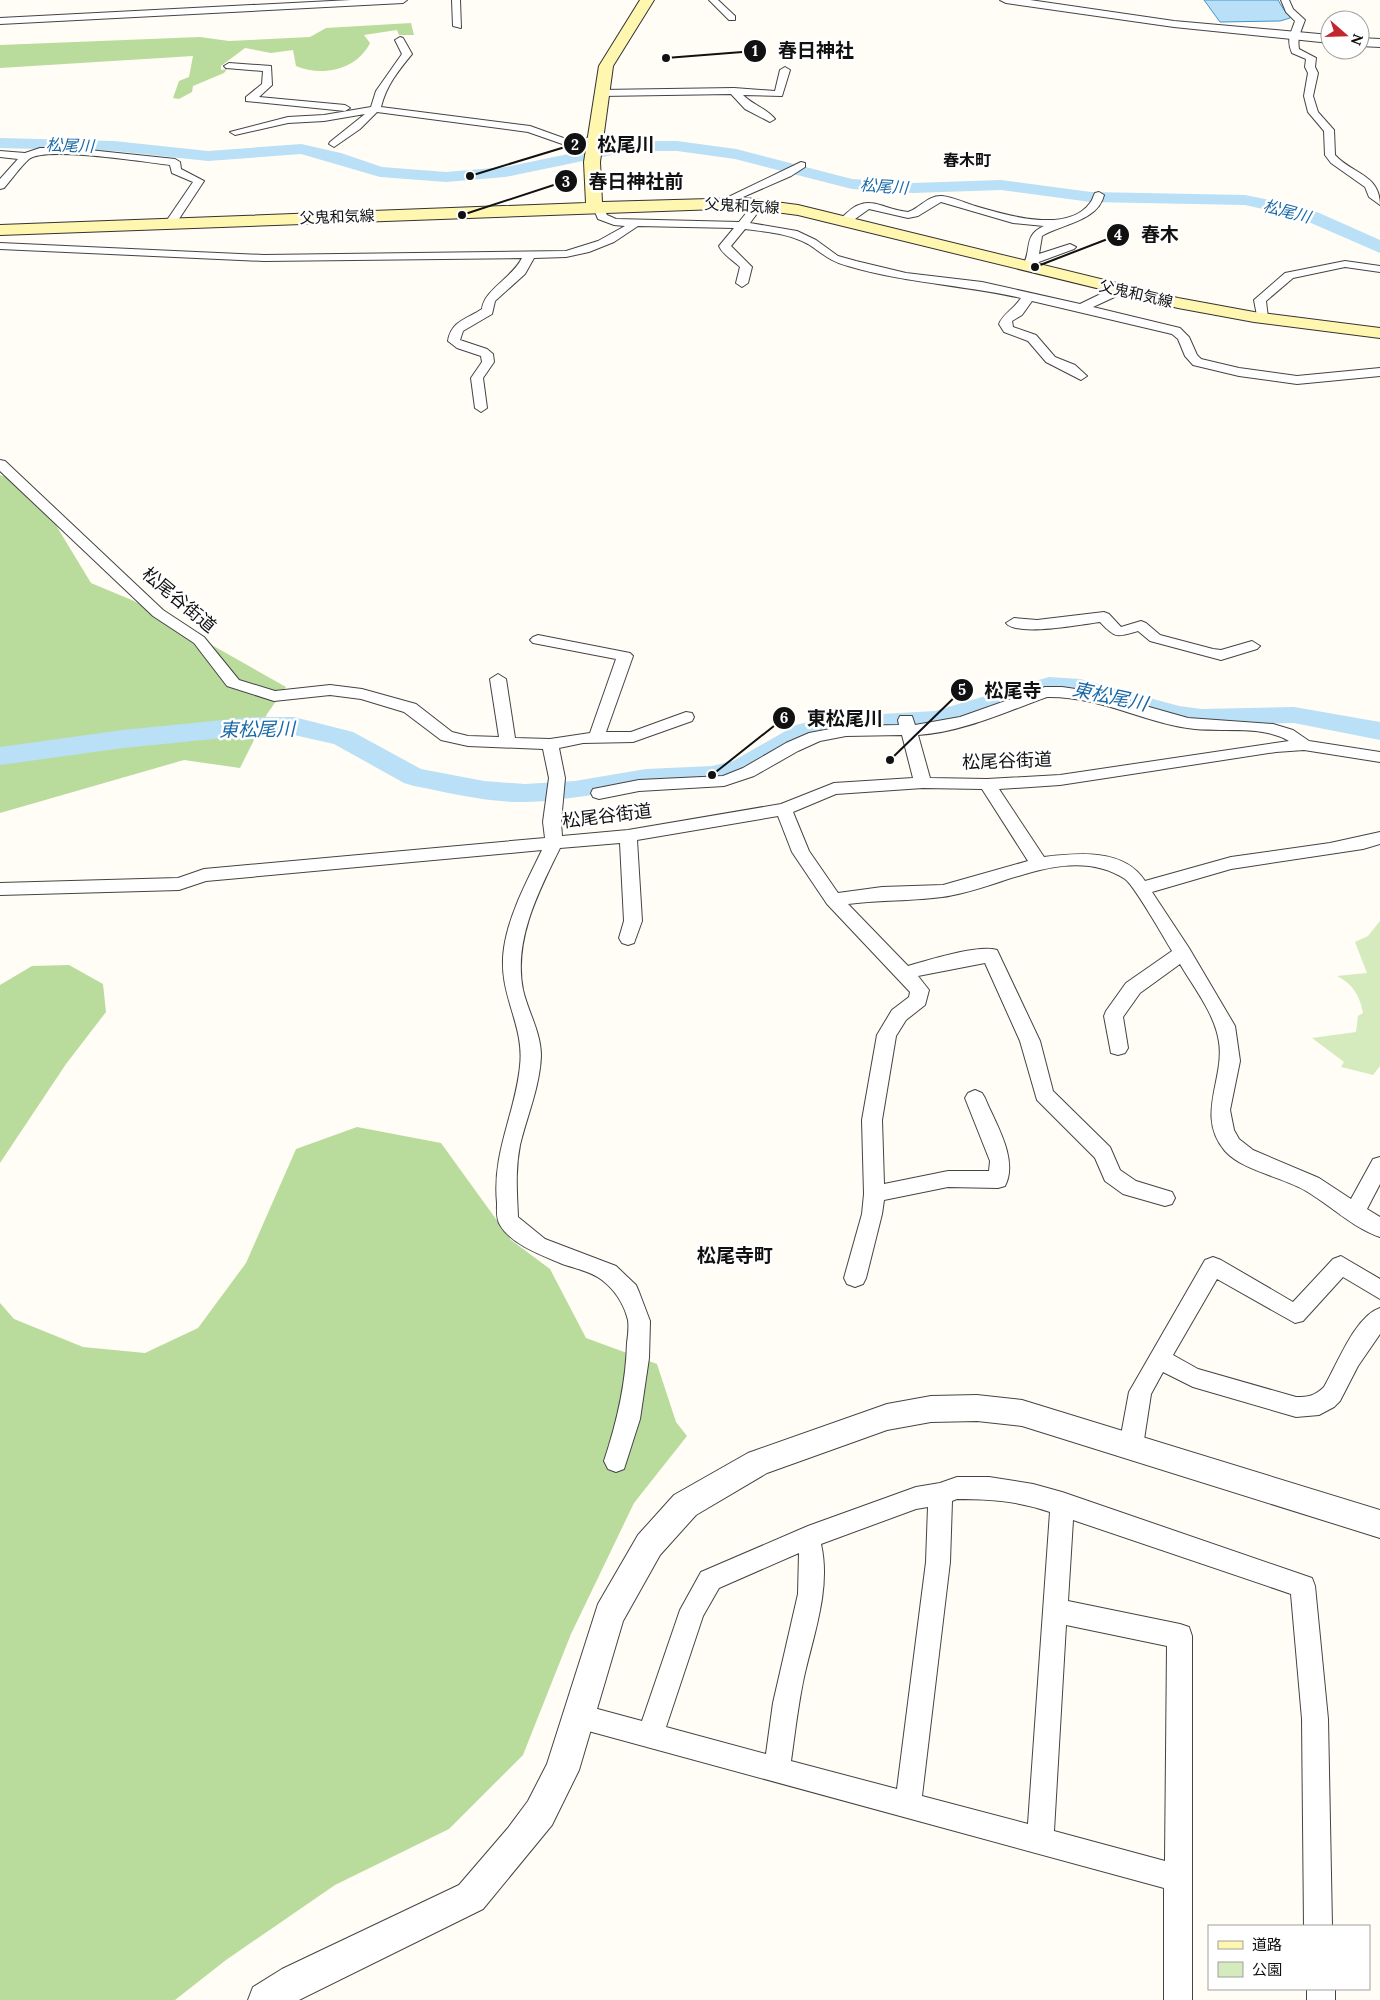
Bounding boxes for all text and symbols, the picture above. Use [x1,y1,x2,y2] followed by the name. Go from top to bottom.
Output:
[1320,10,1370,60] north arrow
[1347,31,1368,48] text: N
[743,34,864,68] callout: 春日神社
[778,38,854,62] text: 春日神社
[752,41,758,60] text: 1
[562,127,664,161] callout: 松尾川
[597,132,655,156] text: 松尾川
[46,134,96,156] water label: 松尾川
[571,135,579,154] text: 2
[943,150,991,170] district label: 春木町
[554,164,694,198] callout: 春日神社前
[588,169,684,193] text: 春日神社前
[562,172,570,191] text: 3
[859,174,911,198] water label: 松尾川
[704,194,780,217] street label: 父鬼和気線
[1261,195,1315,227] water label: 松尾川
[299,206,375,227] street label: 父鬼和気線
[1106,218,1189,252] callout: 春木
[1141,222,1179,246] text: 春木
[1114,225,1122,244] text: 4
[1097,276,1175,311] street label: 父鬼和気線
[137,562,221,637] street label: 松尾谷街道
[950,673,1052,707] callout: 松尾寺
[1070,676,1152,716] water label: 東松尾川
[984,678,1042,702] text: 松尾寺
[958,680,966,699] text: 5
[772,701,893,735] callout: 東松尾川
[807,706,883,730] text: 東松尾川
[780,708,788,727] text: 6
[219,716,297,742] water label: 東松尾川
[962,747,1052,774] street label: 松尾谷街道
[561,799,653,832] street label: 松尾谷街道
[697,1243,773,1267] district label: 松尾寺町
[1208,1925,1370,1990] legend
[1252,1935,1282,1954] text: 道路
[1252,1960,1282,1979] text: 公園

